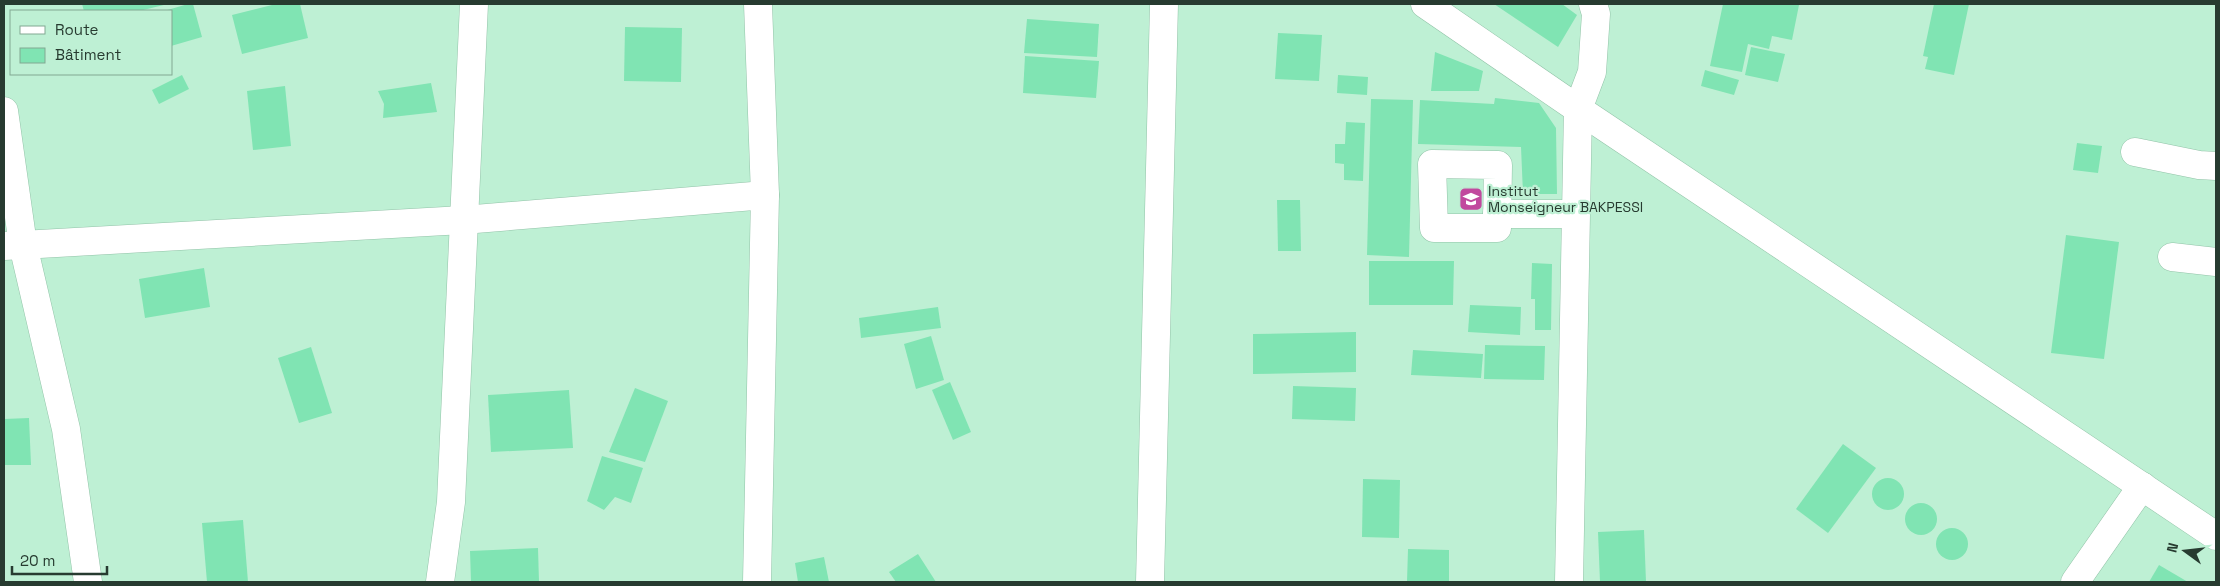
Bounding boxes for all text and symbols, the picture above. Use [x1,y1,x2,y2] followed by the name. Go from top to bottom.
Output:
[10,10,172,75] legend
[55,20,99,39] text: Route
[55,45,121,64] text: Bâtiment
[1488,182,1643,216] place label: Institut Monseigneur BAKPESSI
[1458,186,1484,212] school or university icon: Institut Monseigneur BAKPESSI
[2160,526,2210,576] north arrow
[2163,541,2182,555] text: N
[12,544,108,576] scale bar
[20,551,55,570] text: 20 m

